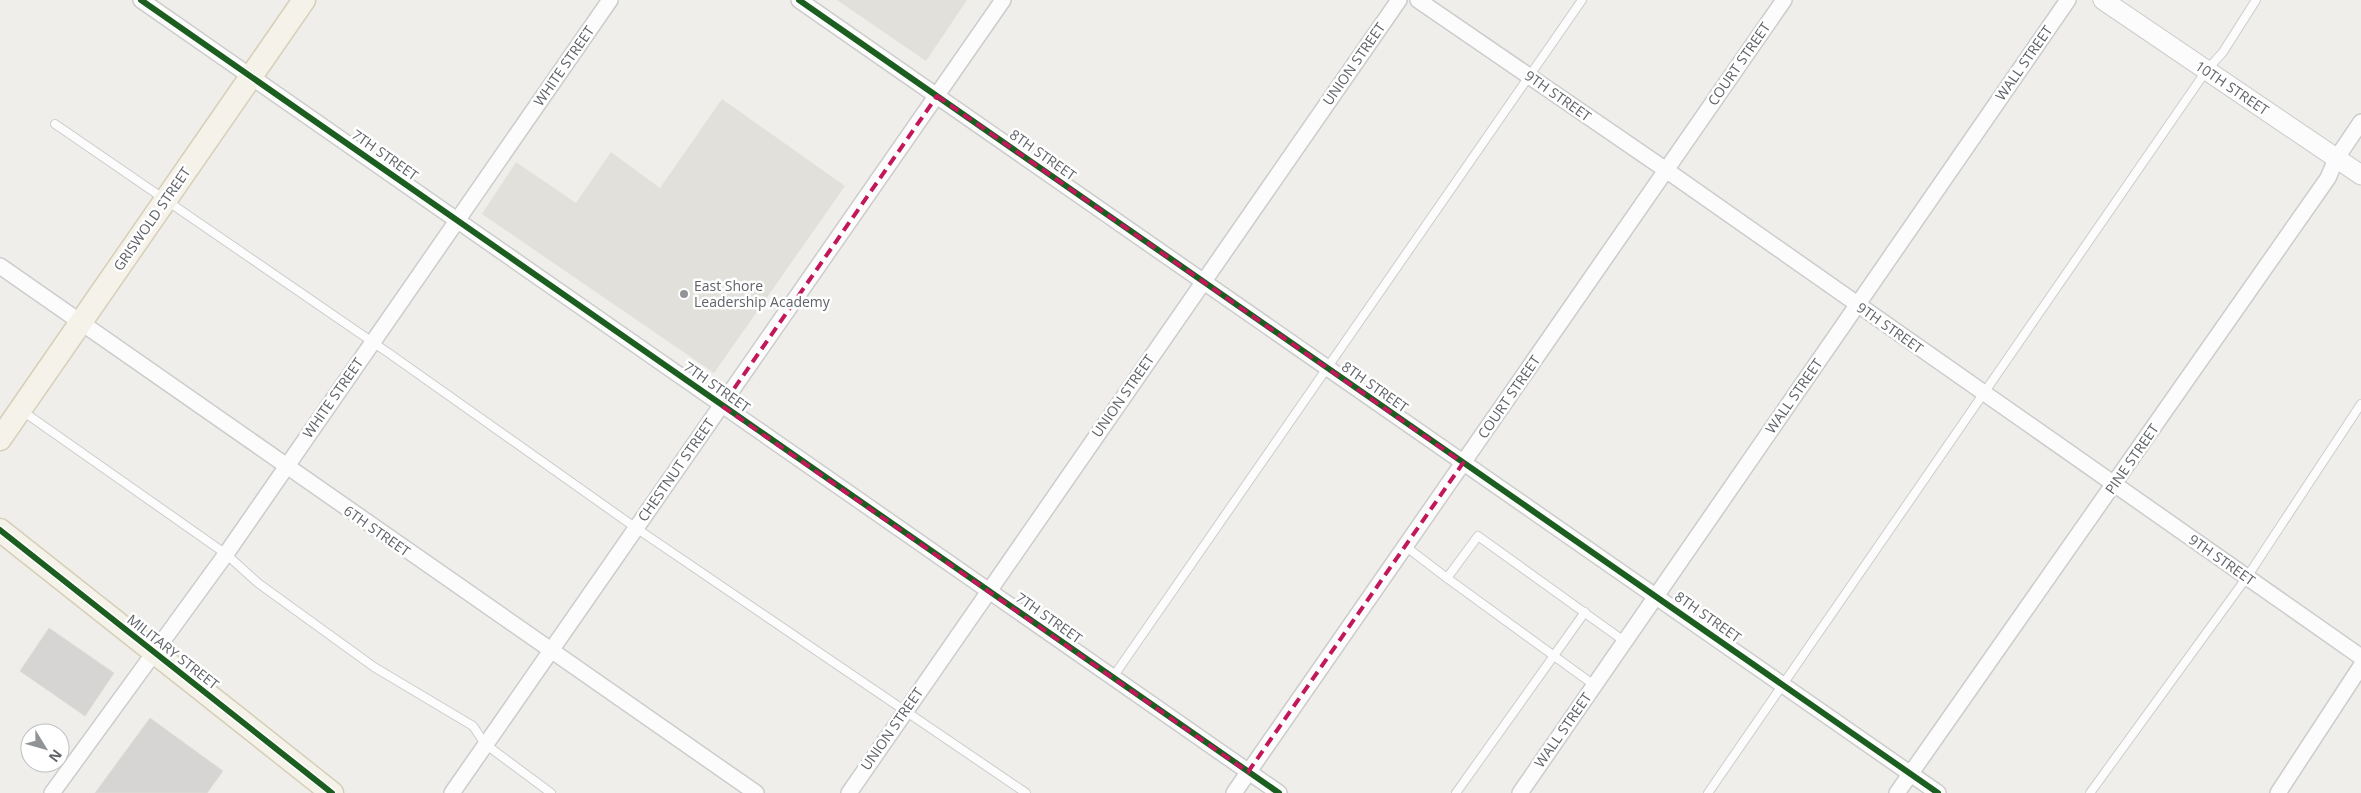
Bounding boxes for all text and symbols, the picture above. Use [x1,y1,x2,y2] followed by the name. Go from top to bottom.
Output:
[1318,18,1389,109] street label: UNION STREET
[1703,18,1774,109] street label: COURT STREET
[1991,21,2057,104] street label: WALL STREET
[529,22,598,109] street label: WHITE STREET
[2192,56,2273,119] street label: 10TH STREET
[1521,66,1595,126] street label: 9TH STREET
[348,125,422,185] street label: 7TH STREET
[1006,125,1080,185] street label: 8TH STREET
[109,163,195,274] street label: GRISWOLD STREET
[694,276,831,311] place label: East Shore Leadership Academy
[678,288,690,300] marker: East Shore Leadership Academy
[1853,298,1927,358] street label: 9TH STREET
[1087,350,1158,441] street label: UNION STREET
[1473,351,1544,442] street label: COURT STREET
[298,354,367,441] street label: WHITE STREET
[1761,354,1827,437] street label: WALL STREET
[680,357,754,417] street label: 7TH STREET
[1338,357,1412,417] street label: 8TH STREET
[633,414,718,525] street label: CHESTNUT STREET
[2100,420,2163,498] street label: PINE STREET
[340,501,414,561] street label: 6TH STREET
[2185,530,2259,590] street label: 9TH STREET
[1671,587,1745,647] street label: 8TH STREET
[1012,588,1086,648] street label: 7TH STREET
[123,610,223,694] street label: MILITARY STREET
[856,683,927,774] street label: UNION STREET
[1530,688,1596,771] street label: WALL STREET
[20,723,70,773] north arrow
[45,746,67,766] text: N

